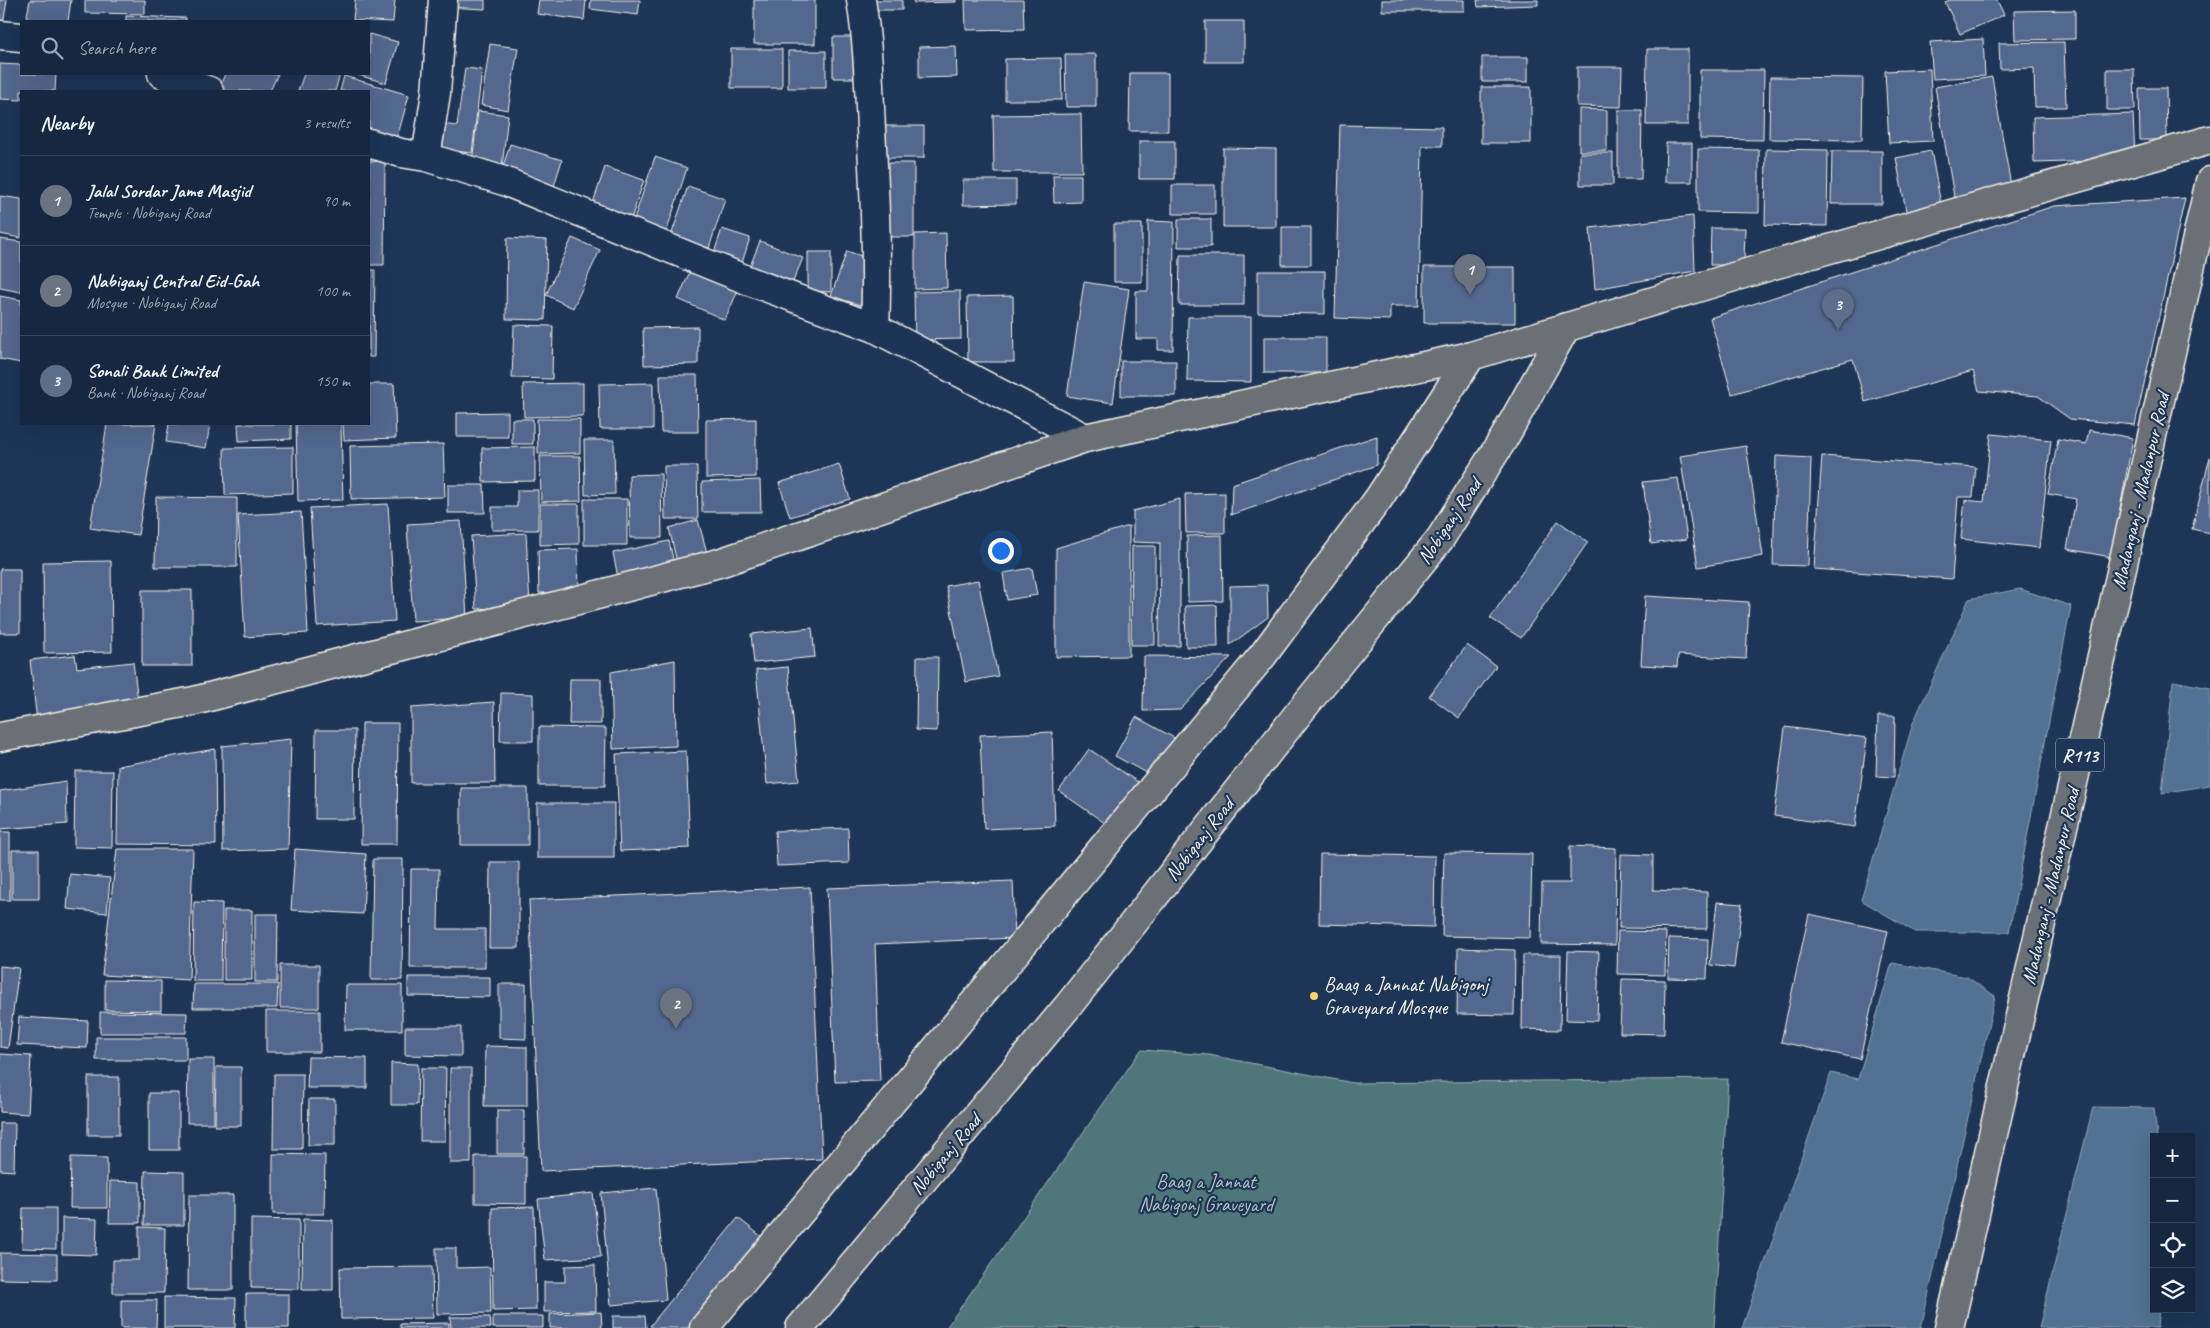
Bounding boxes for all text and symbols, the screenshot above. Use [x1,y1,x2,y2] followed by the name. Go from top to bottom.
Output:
[20,20,370,75] search box
[38,34,66,62] icon: search
[78,36,155,60] text: Search here
[40,110,93,136] text: Nearby
[303,113,350,133] text: 3 results
[87,179,251,203] text: Jalal Sordar Jame Masjid
[52,191,60,211] text: 1
[323,191,350,211] text: 90 m
[87,203,210,223] text: Temple · Nobiganj Road
[1454,254,1486,295] pin: 1
[87,269,259,293] text: Nabiganj Central Eid-Gah
[52,281,60,301] text: 2
[316,281,350,301] text: 100 m
[1822,289,1854,330] pin: 3
[87,293,216,313] text: Mosque · Nobiganj Road
[87,359,218,383] text: Sonali Bank Limited
[52,371,60,391] text: 3
[316,371,350,391] text: 150 m
[87,383,205,403] text: Bank · Nobiganj Road
[2106,387,2176,592] street label: Madanganj - Madanpur Road
[1412,471,1489,569] street label: Nobiganj Road
[988,538,1014,564] your location
[2056,738,2104,772] road number: R113
[2016,782,2086,987] street label: Madanganj - Madanpur Road
[1159,790,1241,886] street label: Nobiganj Road
[1324,972,1491,1020] place label: Baag a Jannat Nabigonj Graveyard Mosque
[660,988,692,1029] pin: 2
[1308,990,1320,1002] marker: Baag a Jannat Nabigonj Graveyard Mosque
[904,1106,989,1200] street label: Nobiganj Road
[2150,1133,2195,1313] map controls
[2150,1133,2195,1178] button: +
[1139,1169,1276,1217] park label: Baag a Jannat Nabigonj Graveyard
[2150,1178,2195,1223] button: −
[2150,1223,2195,1268] button: locate
[2150,1268,2195,1313] button: layers

